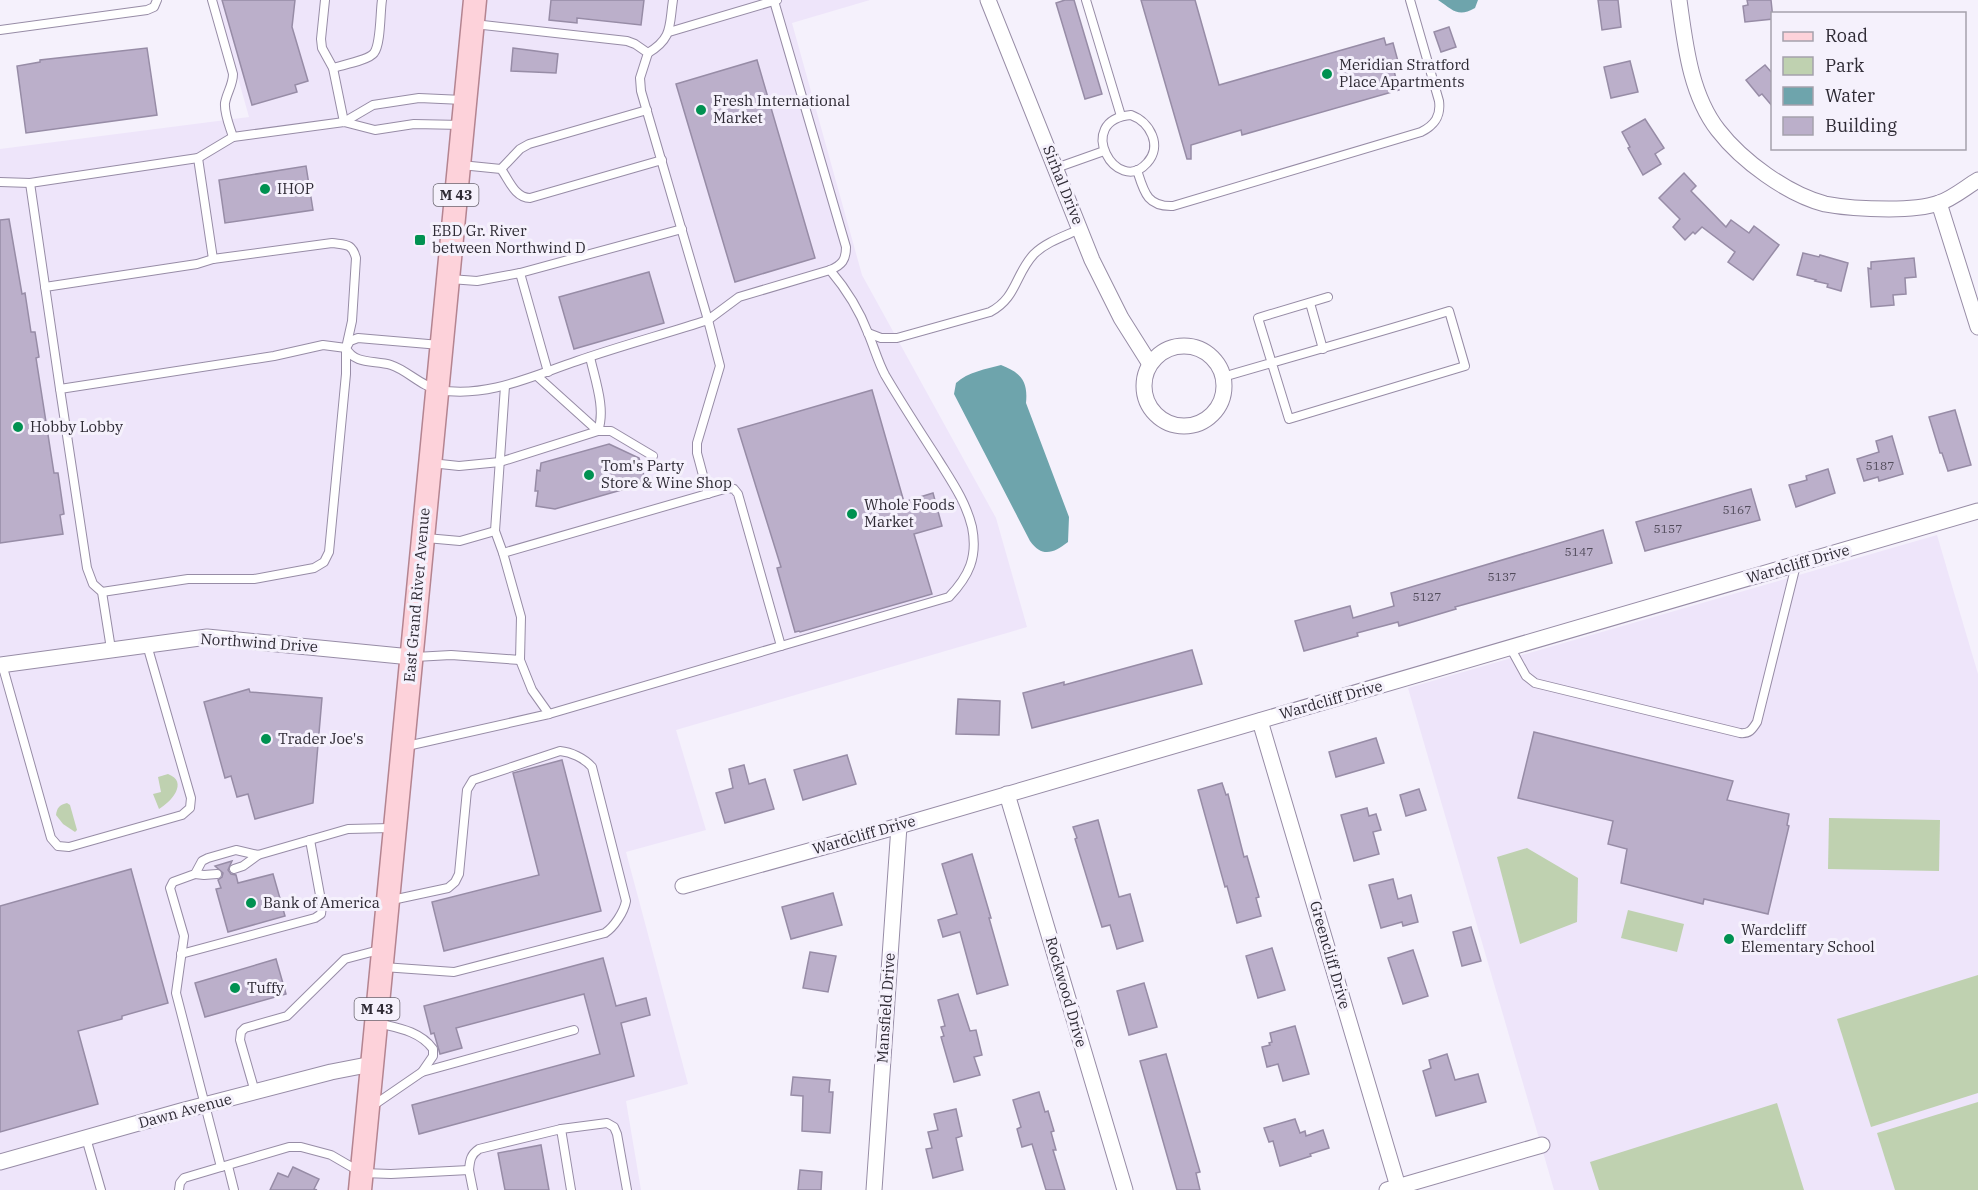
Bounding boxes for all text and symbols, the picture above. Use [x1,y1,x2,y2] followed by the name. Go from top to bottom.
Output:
[1771,12,1966,150] legend
[1825,24,1868,47] text: Road
[1825,54,1865,77] text: Park
[1339,55,1470,91] place label: Meridian Stratford Place Apartments
[1320,67,1334,81] marker: Meridian Stratford Place Apartments
[1825,84,1875,107] text: Water
[713,91,850,127] place label: Fresh International Market
[694,103,708,117] marker: Fresh International Market
[1825,114,1897,137] text: Building
[1039,143,1088,227] street label: Sirhal Drive
[277,179,314,198] place label: IHOP
[258,182,272,196] marker: IHOP
[434,184,478,206] road number: M 43
[432,221,586,257] place label: EBD Gr. River between Northwind D
[413,233,427,247] marker: EBD Gr. River between Northwind D
[30,417,123,436] place label: Hobby Lobby
[11,420,25,434] marker: Hobby Lobby
[601,456,732,492] place label: Tom's Party Store & Wine Shop
[1866,458,1894,473] house number: 5187
[582,468,596,482] marker: Tom's Party Store & Wine Shop
[864,495,955,531] place label: Whole Foods Market
[1723,502,1751,517] house number: 5167
[399,507,434,683] street label: East Grand River Avenue
[845,507,859,521] marker: Whole Foods Market
[1654,521,1682,536] house number: 5157
[1744,540,1852,587] street label: Wardcliff Drive
[1565,544,1593,559] house number: 5147
[1488,569,1516,584] house number: 5137
[1413,589,1441,604] house number: 5127
[200,629,318,656] street label: Northwind Drive
[1277,676,1385,723] street label: Wardcliff Drive
[278,729,364,748] place label: Trader Joe's
[259,732,273,746] marker: Trader Joe's
[810,811,918,858] street label: Wardcliff Drive
[263,893,380,912] place label: Bank of America
[244,896,258,910] marker: Bank of America
[1306,899,1355,1011] street label: Greencliff Drive
[1741,920,1875,956] place label: Wardcliff Elementary School
[1722,932,1736,946] marker: Wardcliff Elementary School
[1042,934,1091,1049] street label: Rockwood Drive
[872,952,899,1064] street label: Mansfield Drive
[247,978,284,997] place label: Tuffy
[228,981,242,995] marker: Tuffy
[354,998,400,1020] road number: M 43
[136,1089,234,1132] street label: Dawn Avenue

